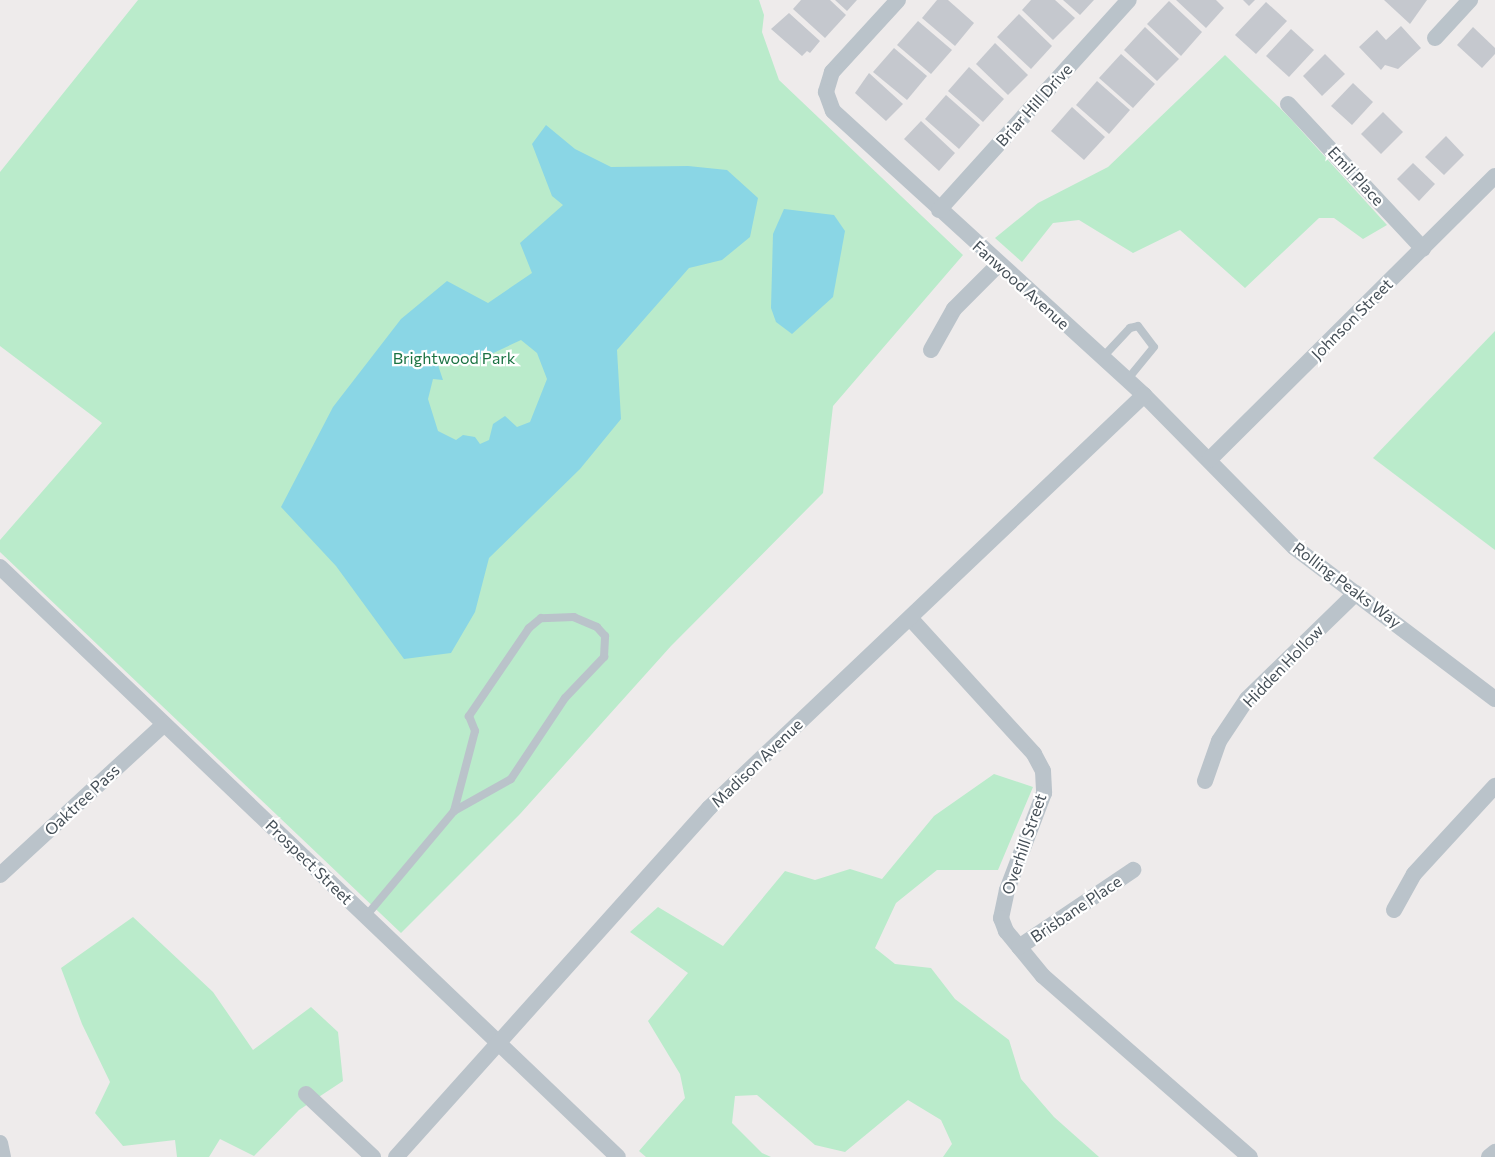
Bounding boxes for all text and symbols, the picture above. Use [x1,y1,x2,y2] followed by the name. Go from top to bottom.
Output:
[992,60,1076,150] street label: Briar Hill Drive
[1324,143,1388,209] street label: Emil Place
[969,237,1073,333] street label: Fanwood Avenue
[1307,274,1397,364] street label: Johnson Street
[393,348,515,368] park label: Brightwood Park
[1289,538,1405,632] street label: Rolling Peaks Way
[1239,621,1327,711] street label: Hidden Hollow
[707,715,807,811] street label: Madison Avenue
[40,760,124,840] street label: Oaktree Pass
[998,791,1050,897] street label: Overhill Street
[262,816,356,908] street label: Prospect Street
[1027,872,1125,946] street label: Brisbane Place

